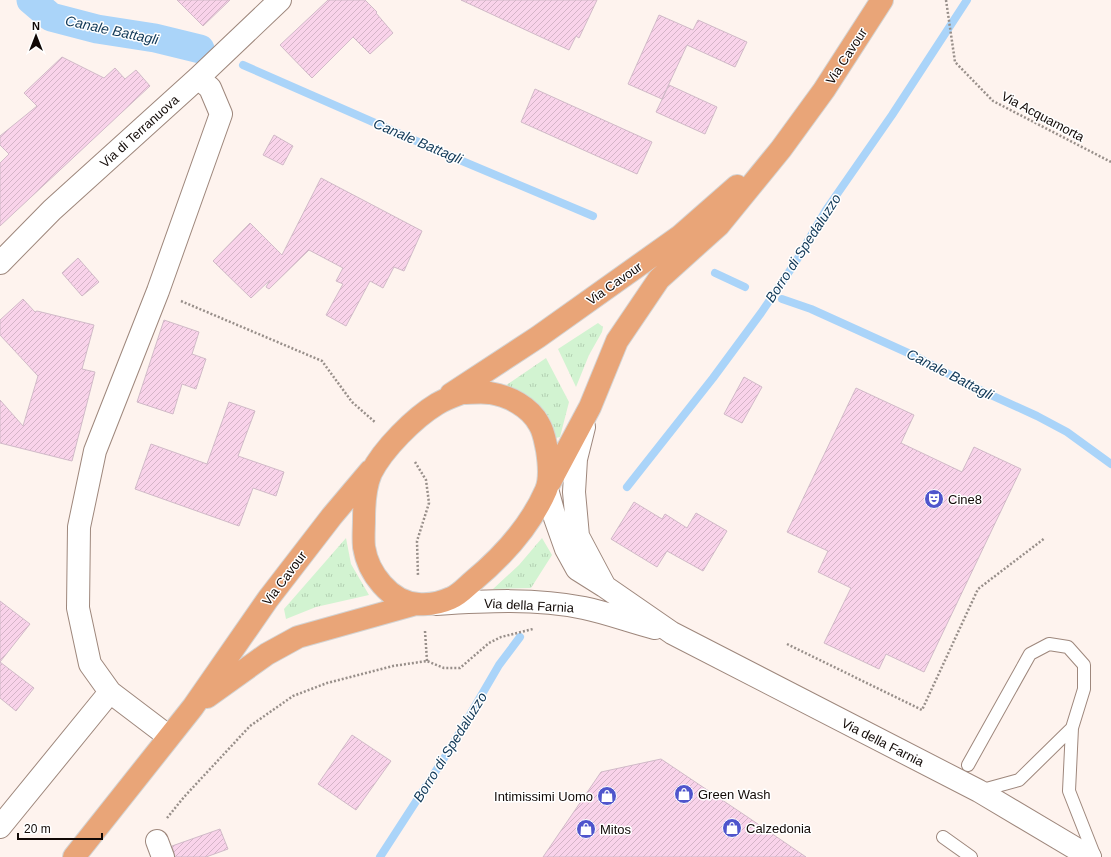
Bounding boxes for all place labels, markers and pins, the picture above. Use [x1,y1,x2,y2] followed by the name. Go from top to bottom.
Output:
[923,488,945,510] theatre icon: Cine8
[948,492,982,507] place label: Cine8
[673,783,695,805] shop icon: Green Wash
[596,785,618,807] shop icon: Intimissimi Uomo
[698,787,771,802] place label: Green Wash
[494,789,593,804] place label: Intimissimi Uomo
[721,817,743,839] shop icon: Calzedonia
[575,818,597,840] shop icon: Mitos
[746,821,812,836] place label: Calzedonia
[600,822,632,837] place label: Mitos

